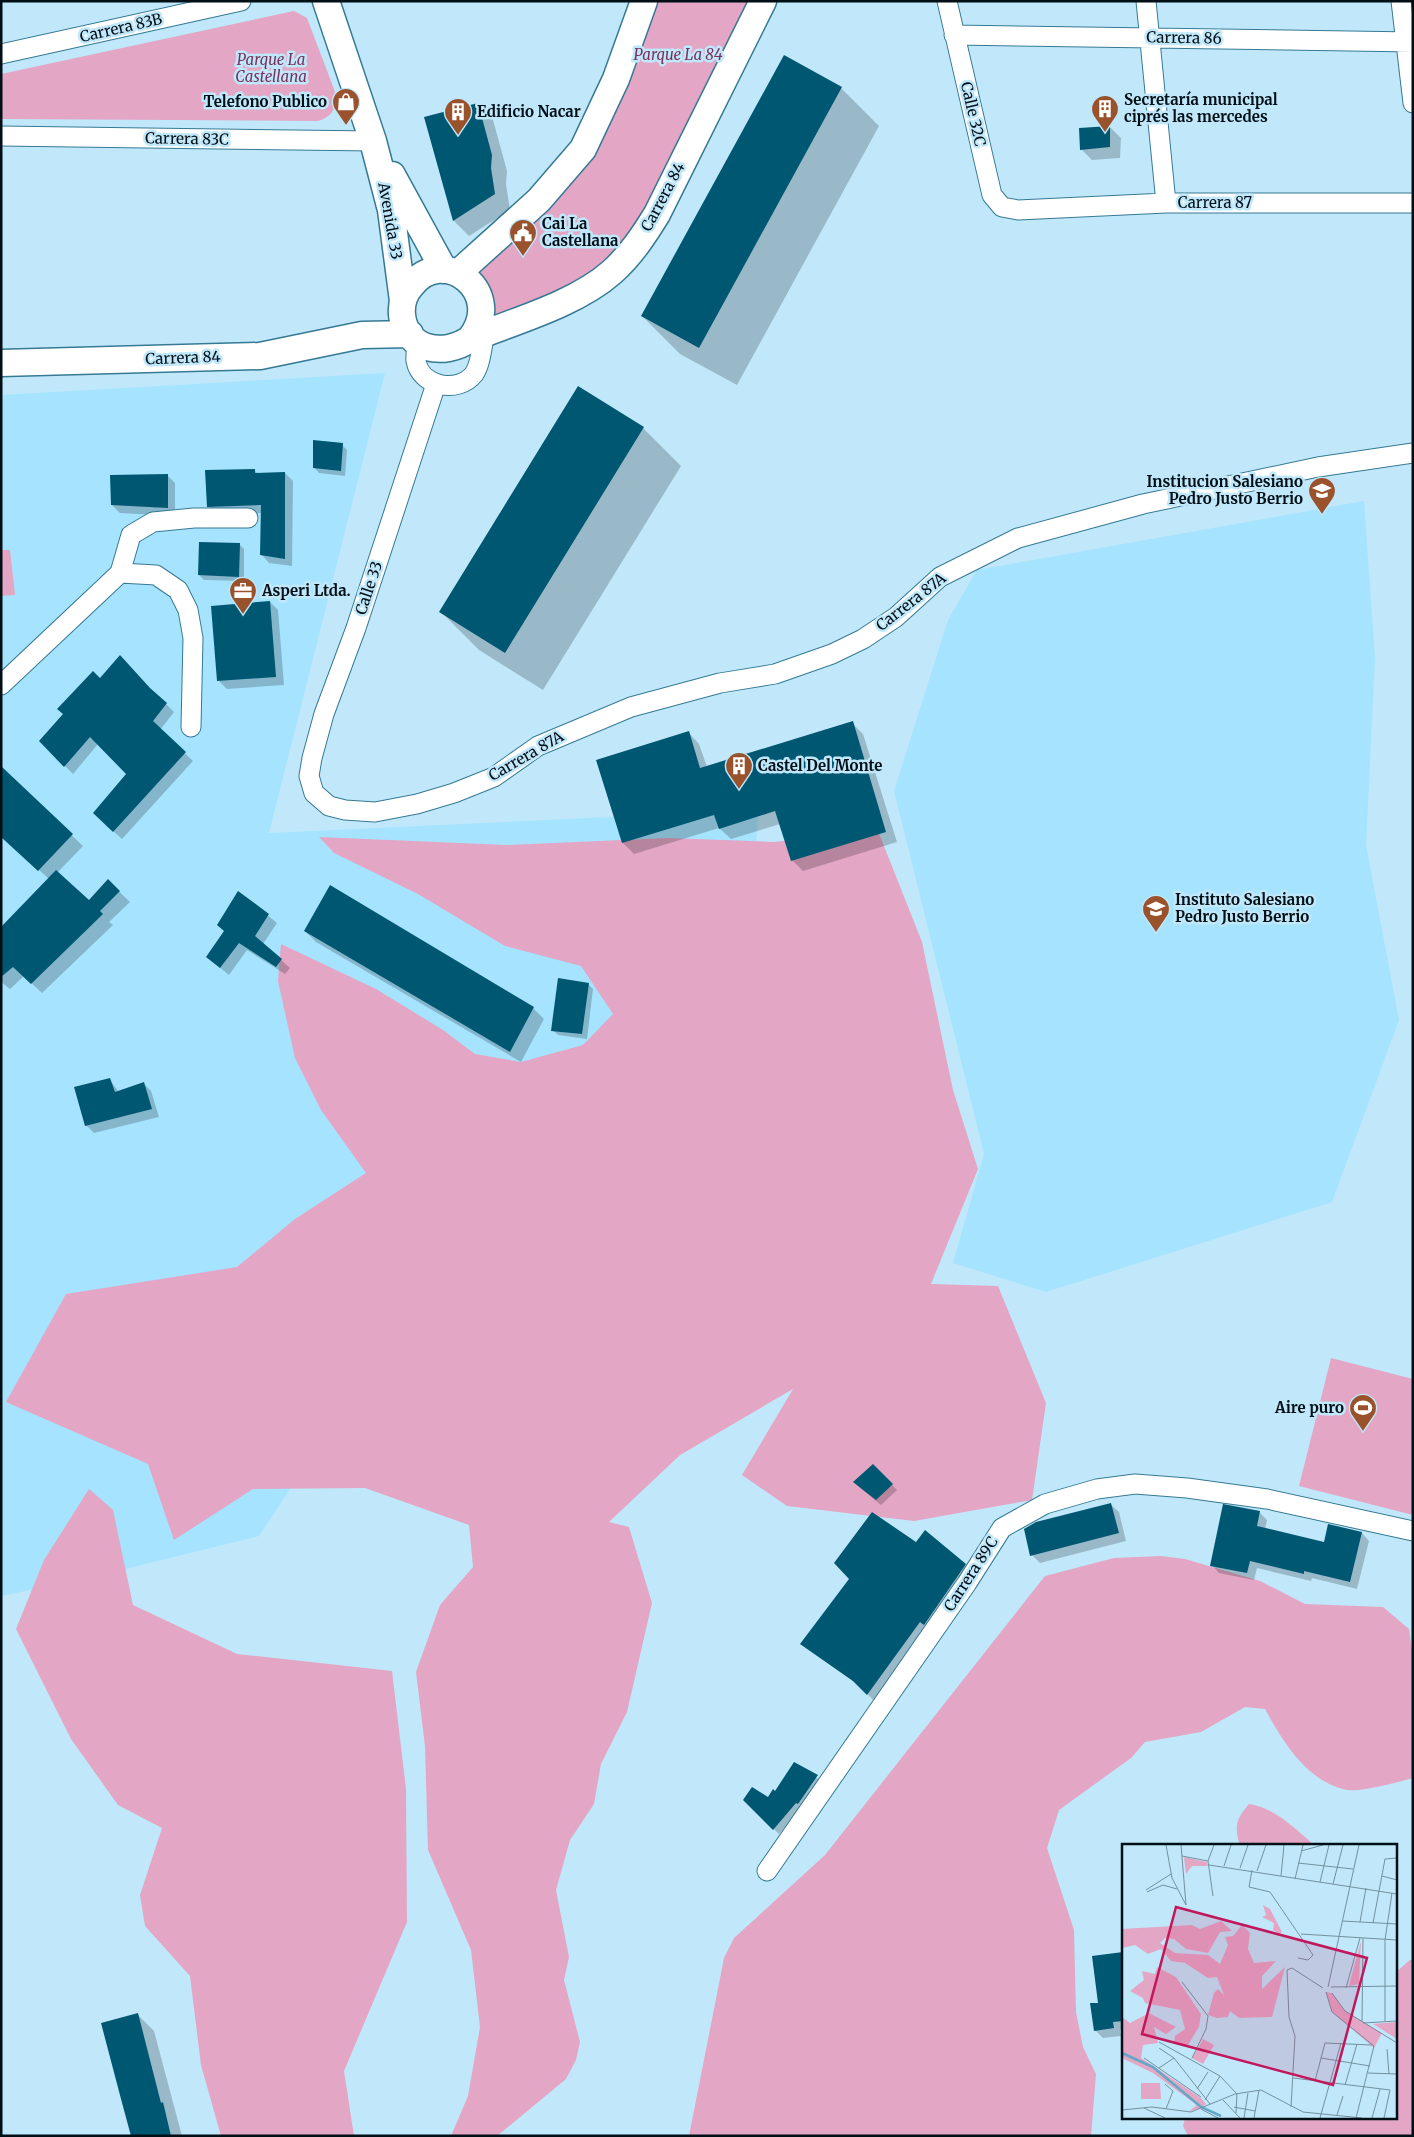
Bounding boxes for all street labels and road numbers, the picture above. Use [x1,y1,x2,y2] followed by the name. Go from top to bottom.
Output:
[78,9,164,46] street label: Carrera 83B
[1146,27,1222,48] street label: Carrera 86
[957,80,990,148] street label: Calle 32C
[145,128,229,149] street label: Carrera 83C
[637,159,689,234] street label: Carrera 84
[374,180,407,261] street label: Avenida 33
[1178,193,1253,212] street label: Carrera 87
[145,347,221,368] street label: Carrera 84
[351,559,386,617] street label: Calle 33
[872,568,950,635] street label: Carrera 87A
[485,726,567,785] street label: Carrera 87A
[939,1533,1002,1615] street label: Carrera 89C

